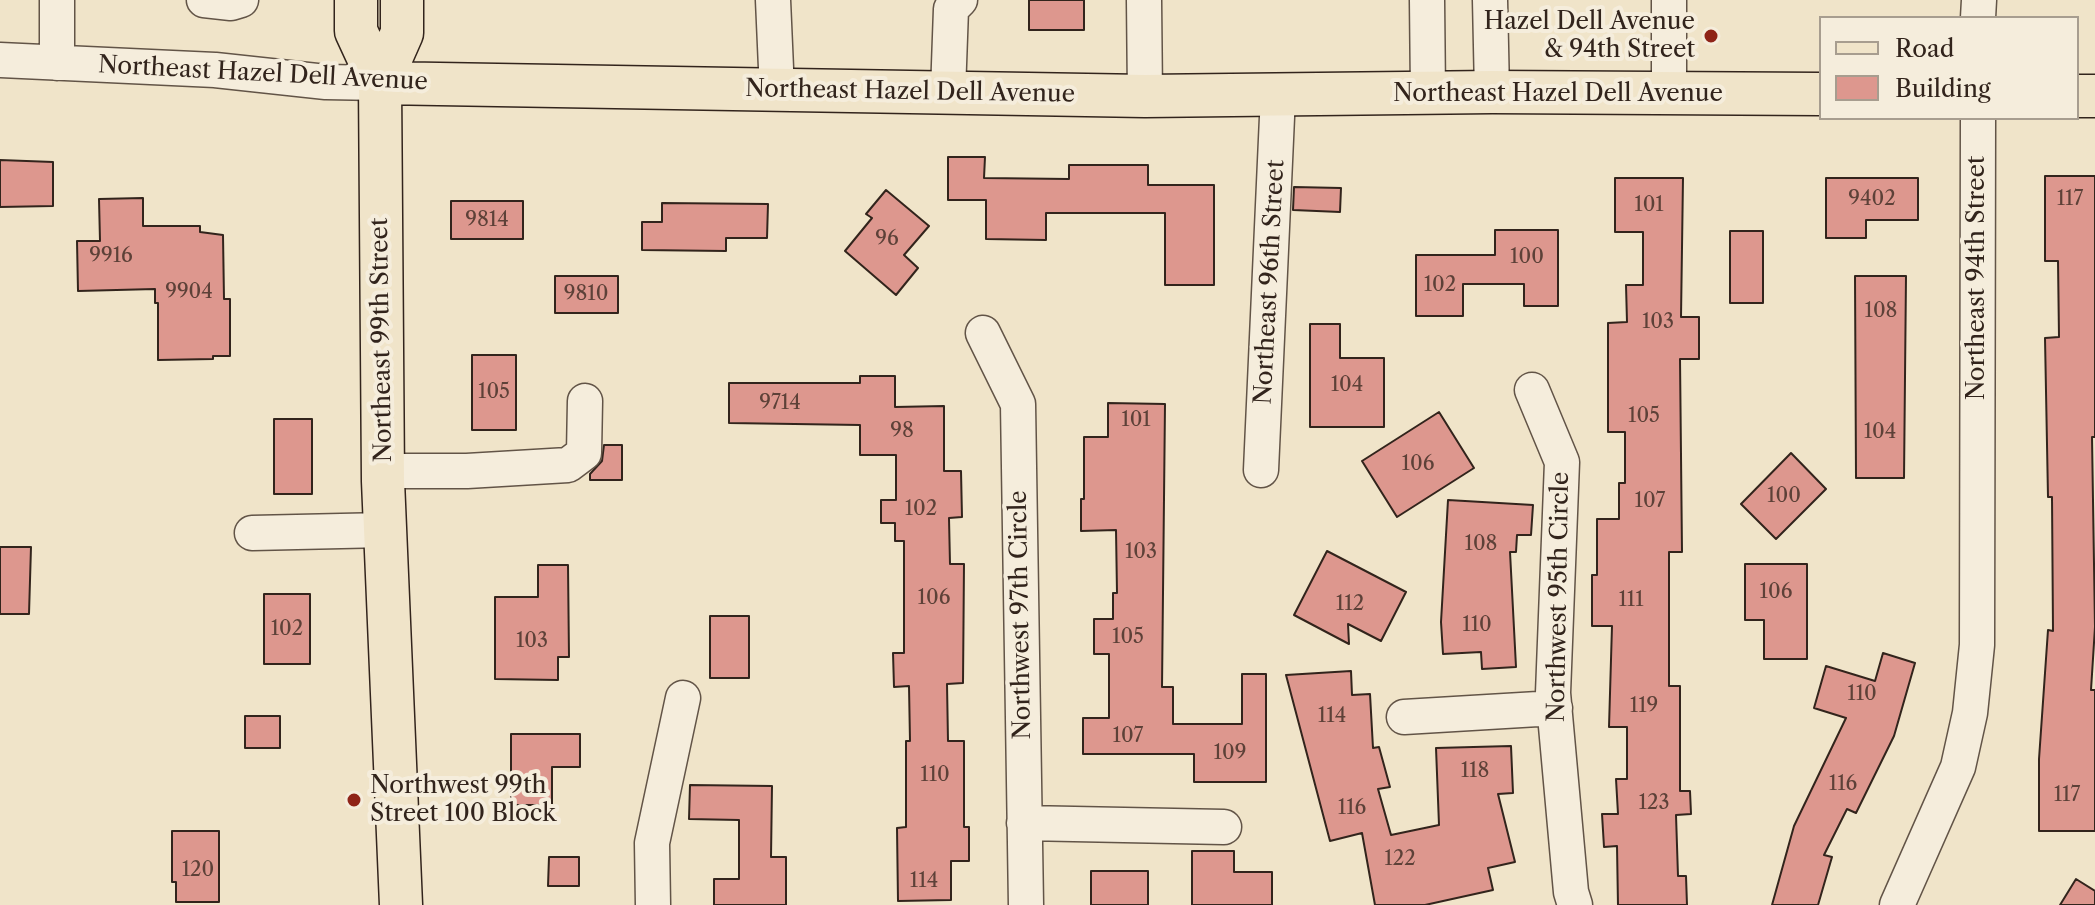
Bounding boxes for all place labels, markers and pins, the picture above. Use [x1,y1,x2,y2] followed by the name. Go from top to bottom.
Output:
[1484,8,1695,64] place label: Hazel Dell Avenue & 94th Street
[1702,27,1720,45] marker: Hazel Dell Avenue & 94th Street
[370,772,556,828] place label: Northwest 99th Street 100 Block
[345,791,363,809] marker: Northwest 99th Street 100 Block

